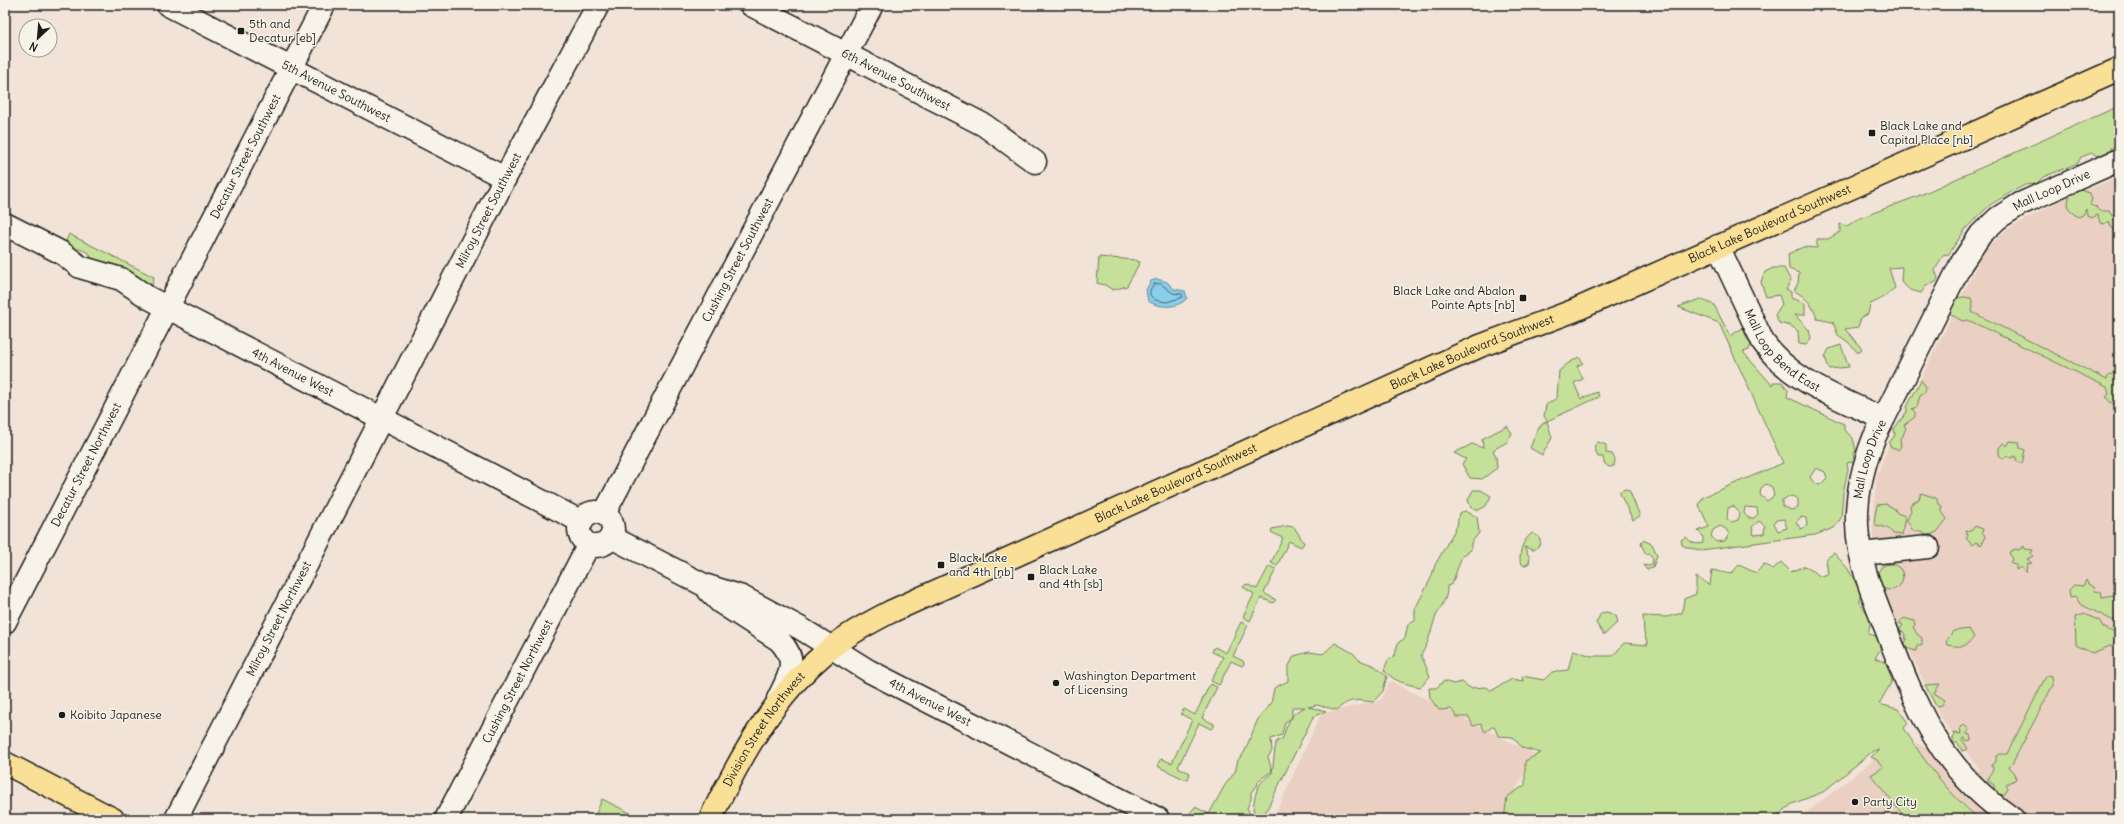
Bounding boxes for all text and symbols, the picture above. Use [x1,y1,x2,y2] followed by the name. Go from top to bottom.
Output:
[249,16,316,45] place label: 5th and Decatur [eb]
[18,18,58,58] north arrow
[236,26,246,36] marker: 5th and Decatur [eb]
[27,39,40,55] text: N
[839,45,953,113] street label: 6th Avenue Southwest
[279,57,393,125] street label: 5th Avenue Southwest
[207,91,284,221] street label: Decatur Street Southwest
[1880,118,1973,147] place label: Black Lake and Capital Place [nb]
[1867,128,1877,138] marker: Black Lake and Capital Place [nb]
[452,150,524,271] street label: Milroy Street Southwest
[2010,166,2092,214] street label: Mall Loop Drive
[1686,181,1853,266] street label: Black Lake Boulevard Southwest
[698,195,776,324] street label: Cushing Street Southwest
[1393,283,1515,312] place label: Black Lake and Abalon Pointe Apts [nb]
[1518,293,1528,303] marker: Black Lake and Abalon Pointe Apts [nb]
[1742,307,1823,395] street label: Mall Loop Bend East
[1388,311,1556,393] street label: Black Lake Boulevard Southwest
[249,344,336,399] street label: 4th Avenue West
[48,400,124,529] street label: Decatur Street Northwest
[1850,417,1889,500] street label: Mall Loop Drive
[1092,440,1259,526] street label: Black Lake Boulevard Southwest
[949,550,1014,579] place label: Black Lake and 4th [nb]
[243,559,314,679] street label: Milroy Street Northwest
[936,560,946,570] marker: Black Lake and 4th [nb]
[1039,562,1103,591] place label: Black Lake and 4th [sb]
[1026,572,1036,582] marker: Black Lake and 4th [sb]
[479,617,555,746] street label: Cushing Street Northwest
[1064,668,1196,697] place label: Washington Department of Licensing
[720,669,808,789] street label: Division Street Northwest
[887,674,974,729] street label: 4th Avenue West
[1051,678,1061,688] marker: Washington Department of Licensing
[70,707,162,722] place label: Koibito Japanese
[57,710,67,720] marker: Koibito Japanese
[1863,794,1917,809] place label: Party City
[1850,797,1860,807] marker: Party City

